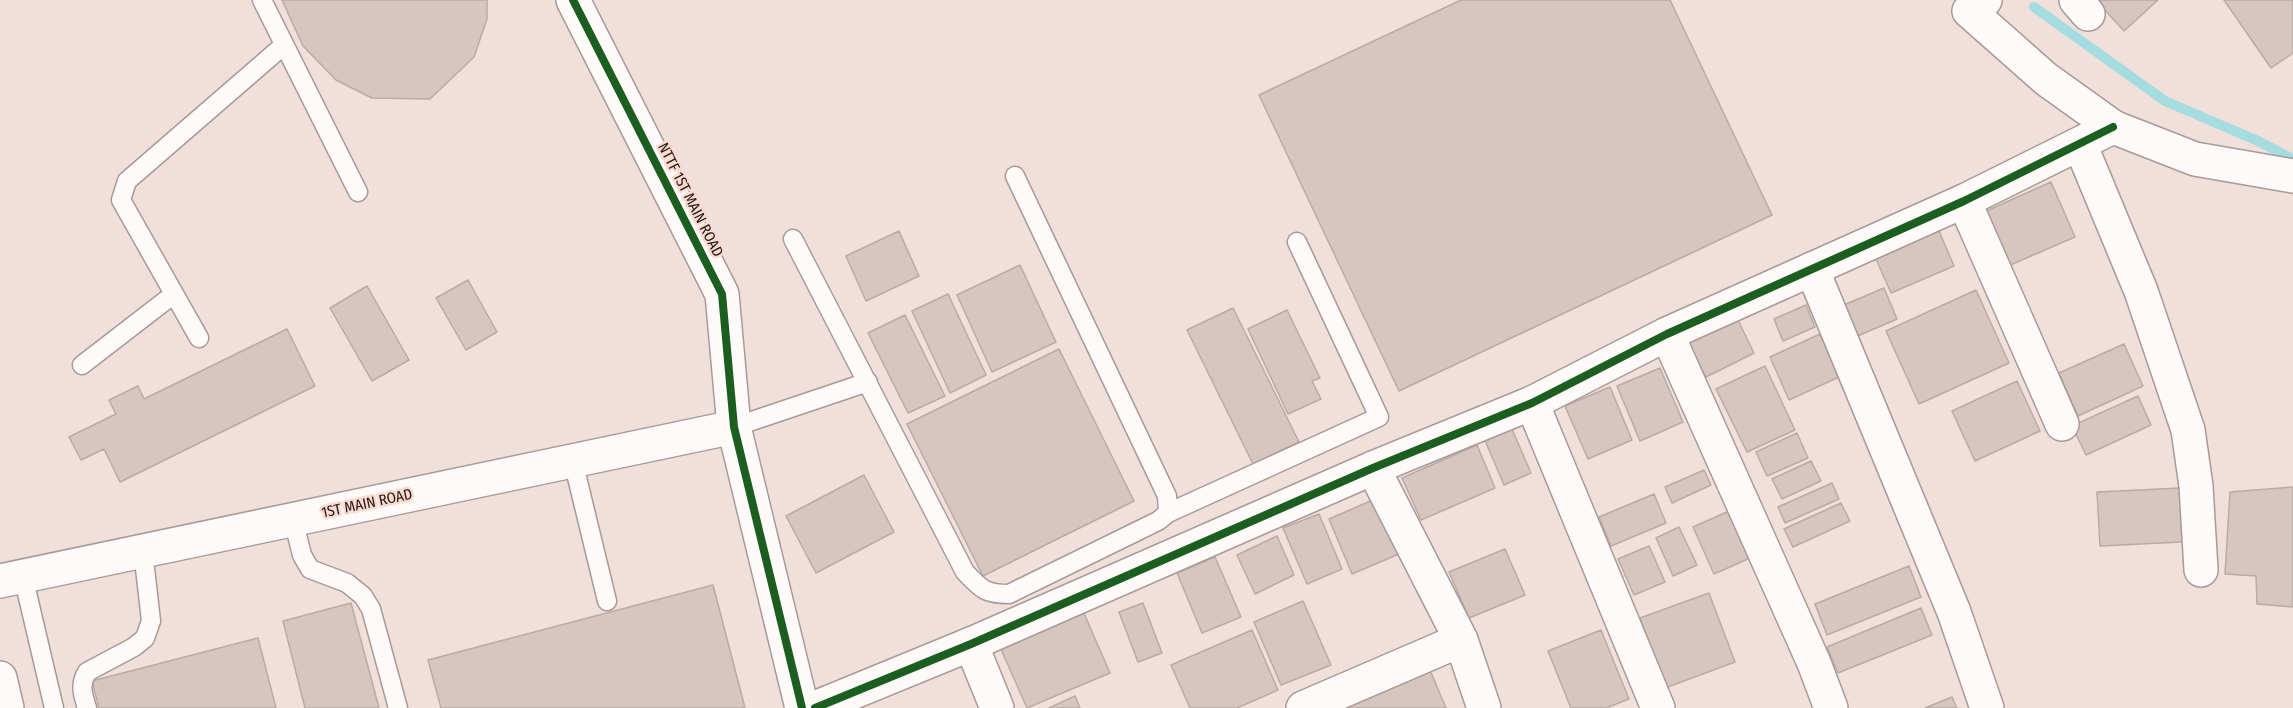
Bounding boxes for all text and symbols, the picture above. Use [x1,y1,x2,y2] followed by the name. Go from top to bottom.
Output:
[653,140,727,260] street label: NTTF 1ST MAIN ROAD
[320,486,414,522] street label: 1ST MAIN ROAD

